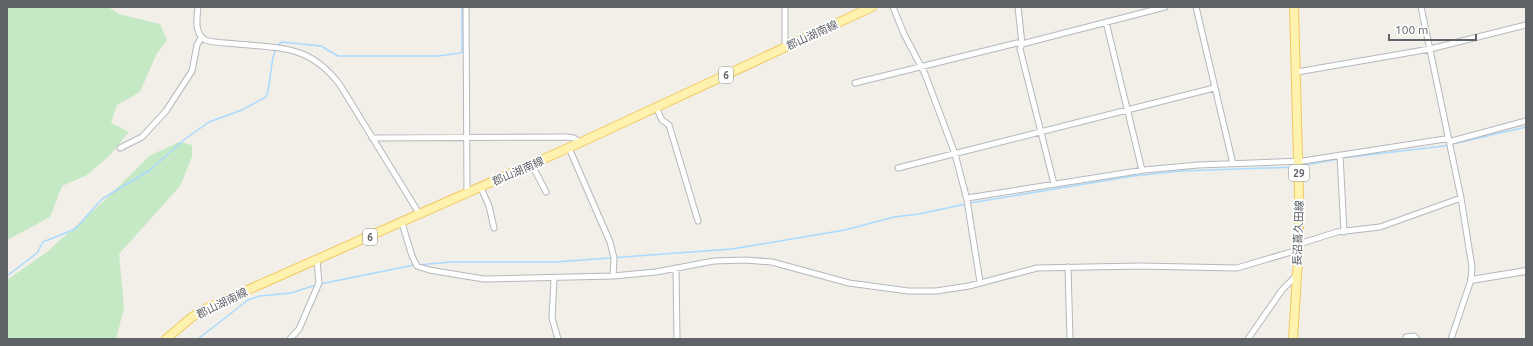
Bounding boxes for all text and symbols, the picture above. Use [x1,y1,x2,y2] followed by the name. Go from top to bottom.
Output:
[1389,16,1476,42] scale bar
[785,18,839,52] street label: 郡山湖南線
[1395,23,1428,36] text: 100 m
[719,67,733,83] road number: 6
[490,154,546,188] street label: 郡山湖南線
[1289,165,1309,181] road number: 29
[1291,200,1305,266] street label: 長沼喜久田線
[363,229,377,245] road number: 6
[195,286,249,320] street label: 郡山湖南線

